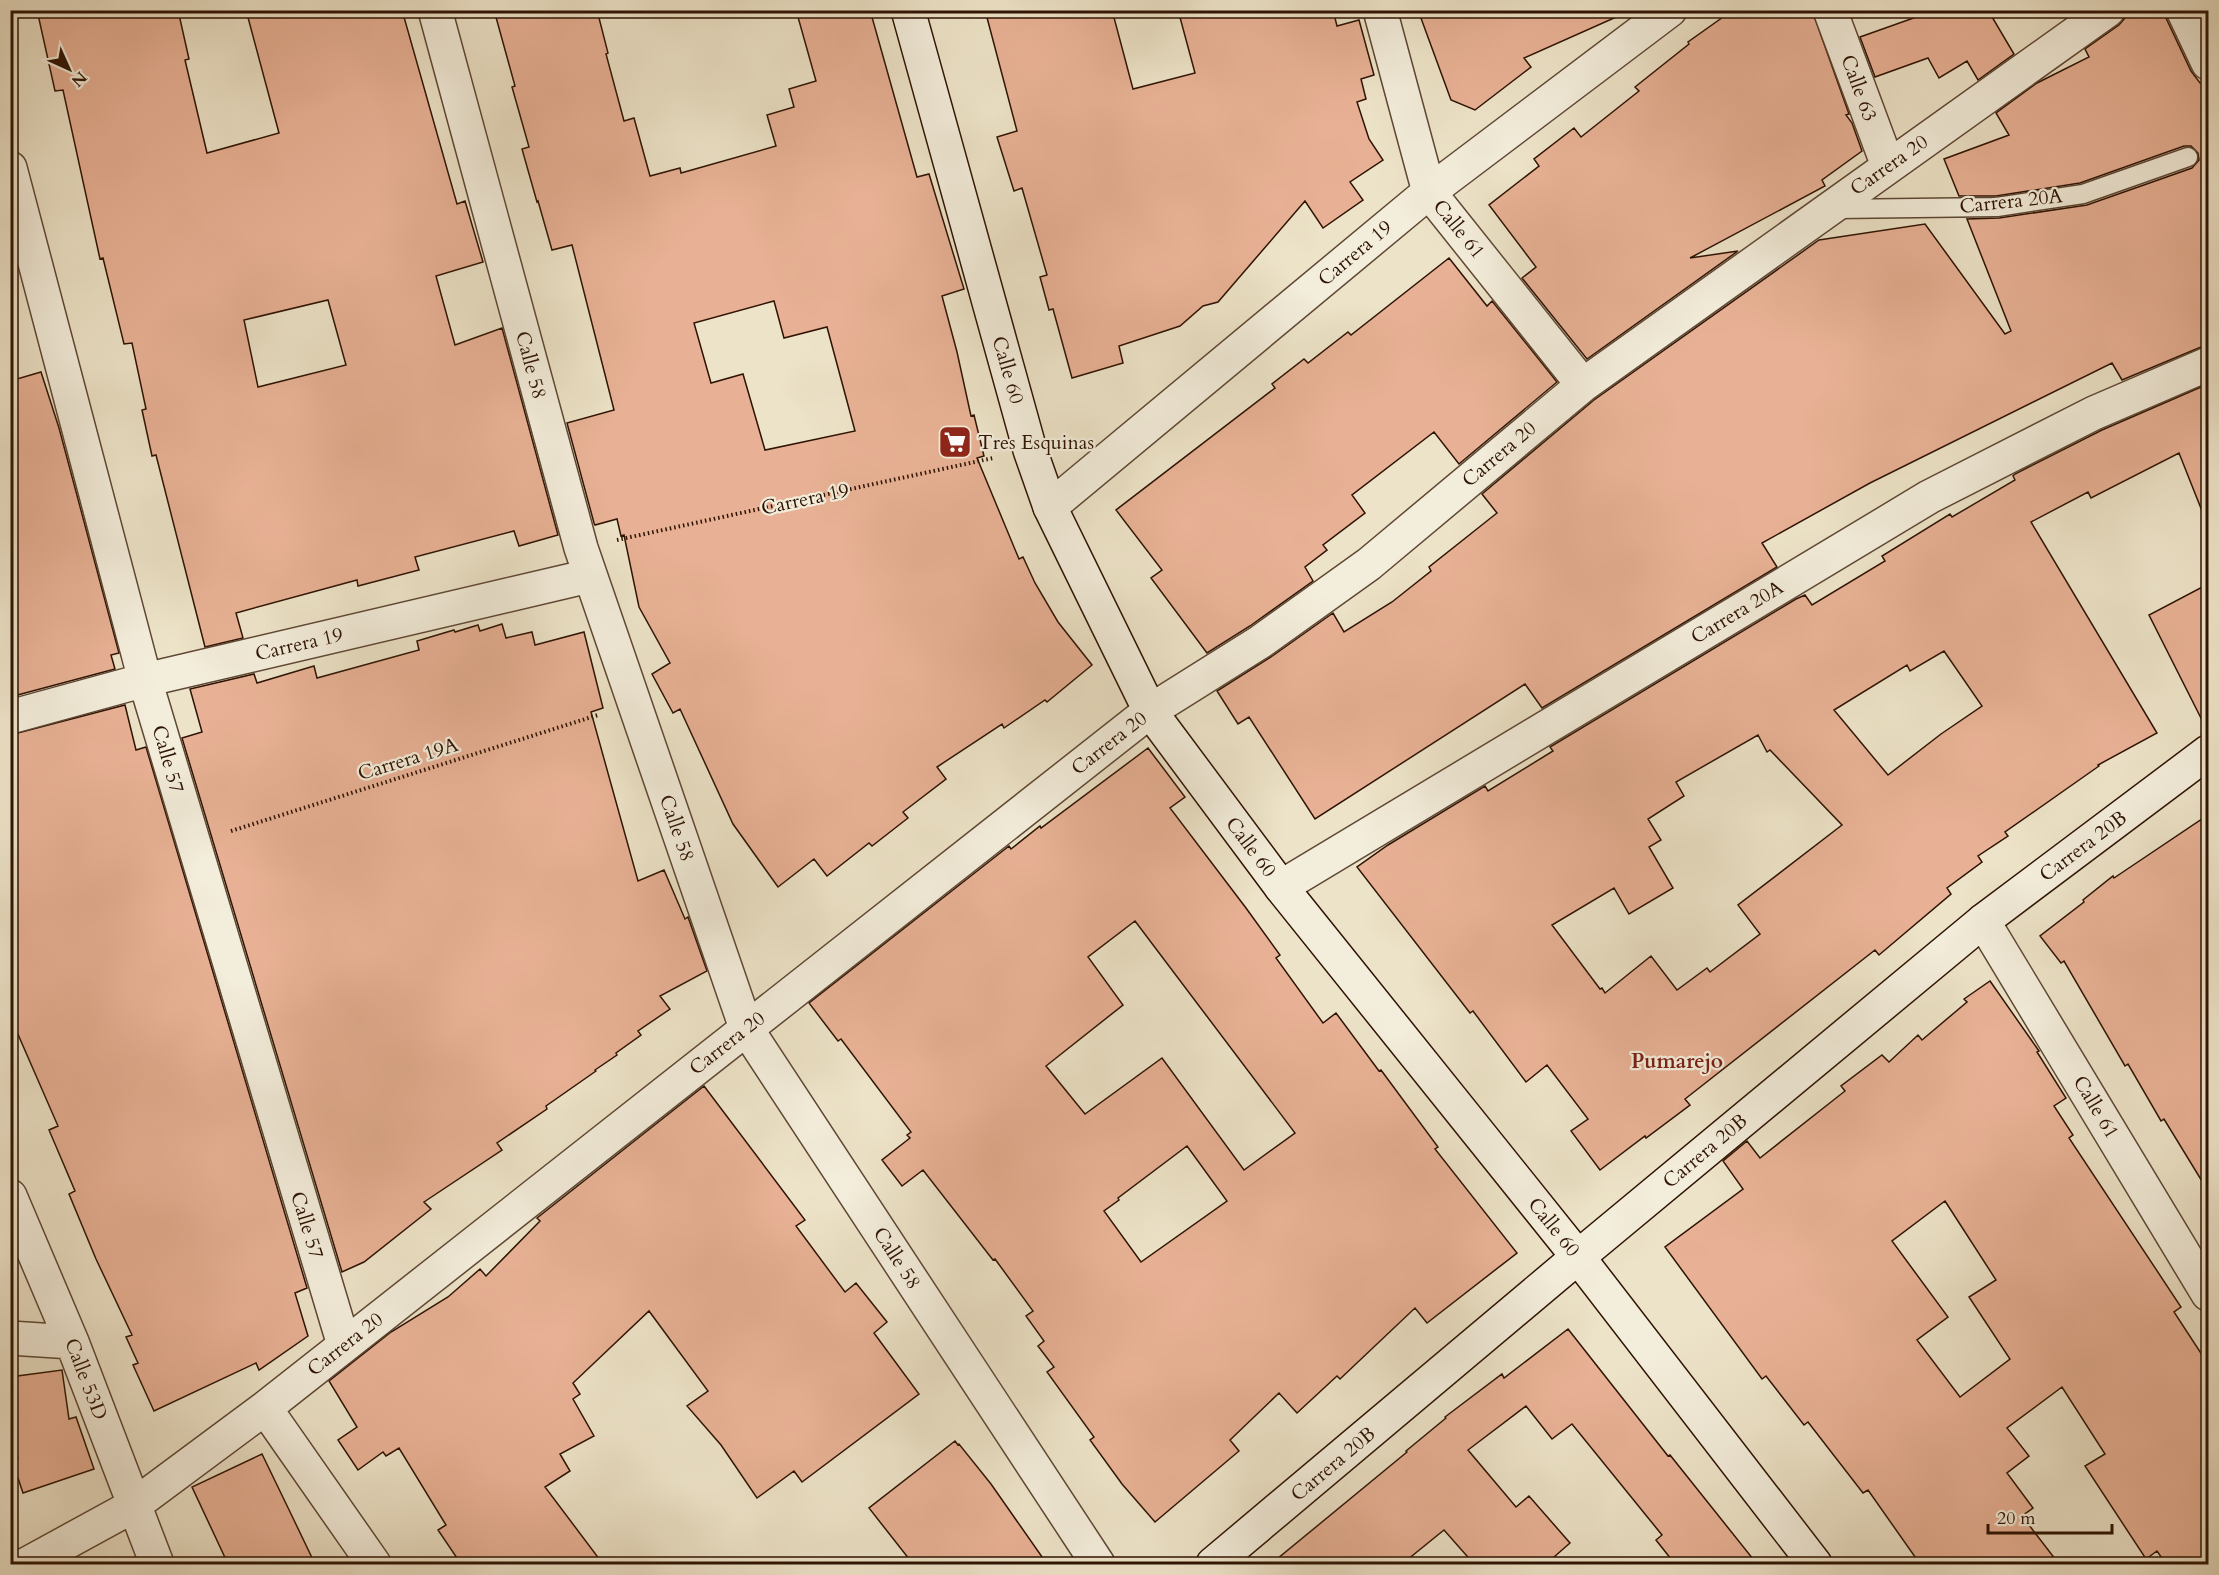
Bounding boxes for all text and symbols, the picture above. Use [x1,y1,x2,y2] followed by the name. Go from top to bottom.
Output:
[39,39,99,99] north arrow
[1835,51,1883,125] street label: Calle 63
[66,66,92,92] text: N
[1845,128,1933,202] street label: Carrera 20
[1958,182,2065,220] street label: Carrera 20A
[1427,194,1491,264] street label: Calle 61
[1312,214,1398,292] street label: Carrera 19
[509,328,553,402] street label: Calle 58
[986,333,1030,407] street label: Calle 60
[1456,415,1542,493] street label: Carrera 20
[937,424,973,460] supermarket icon: Tres Esquinas
[978,429,1094,456] place label: Tres Esquinas
[758,477,852,521] street label: Carrera 19
[1686,573,1789,650] street label: Carrera 20A
[252,621,346,667] street label: Carrera 19
[1065,705,1153,781] street label: Carrera 20
[146,722,190,796] street label: Calle 57
[354,731,462,787] street label: Carrera 19A
[653,791,701,865] street label: Calle 58
[2034,804,2132,888] street label: Carrera 20B
[1219,811,1283,883] street label: Calle 60
[683,1005,771,1081] street label: Carrera 20
[1631,1047,1723,1076] district label: Pumarejo
[2067,1070,2125,1144] street label: Calle 61
[1657,1108,1753,1194] street label: Carrera 20B
[284,1188,330,1262] street label: Calle 57
[1522,1192,1586,1262] street label: Calle 60
[867,1222,927,1294] street label: Calle 58
[301,1306,389,1382] street label: Carrera 20
[58,1334,114,1424] street label: Calle 53D
[1285,1421,1381,1507] street label: Carrera 20B
[1988,1497,2112,1535] scale bar
[1997,1506,2036,1531] text: 20 m

